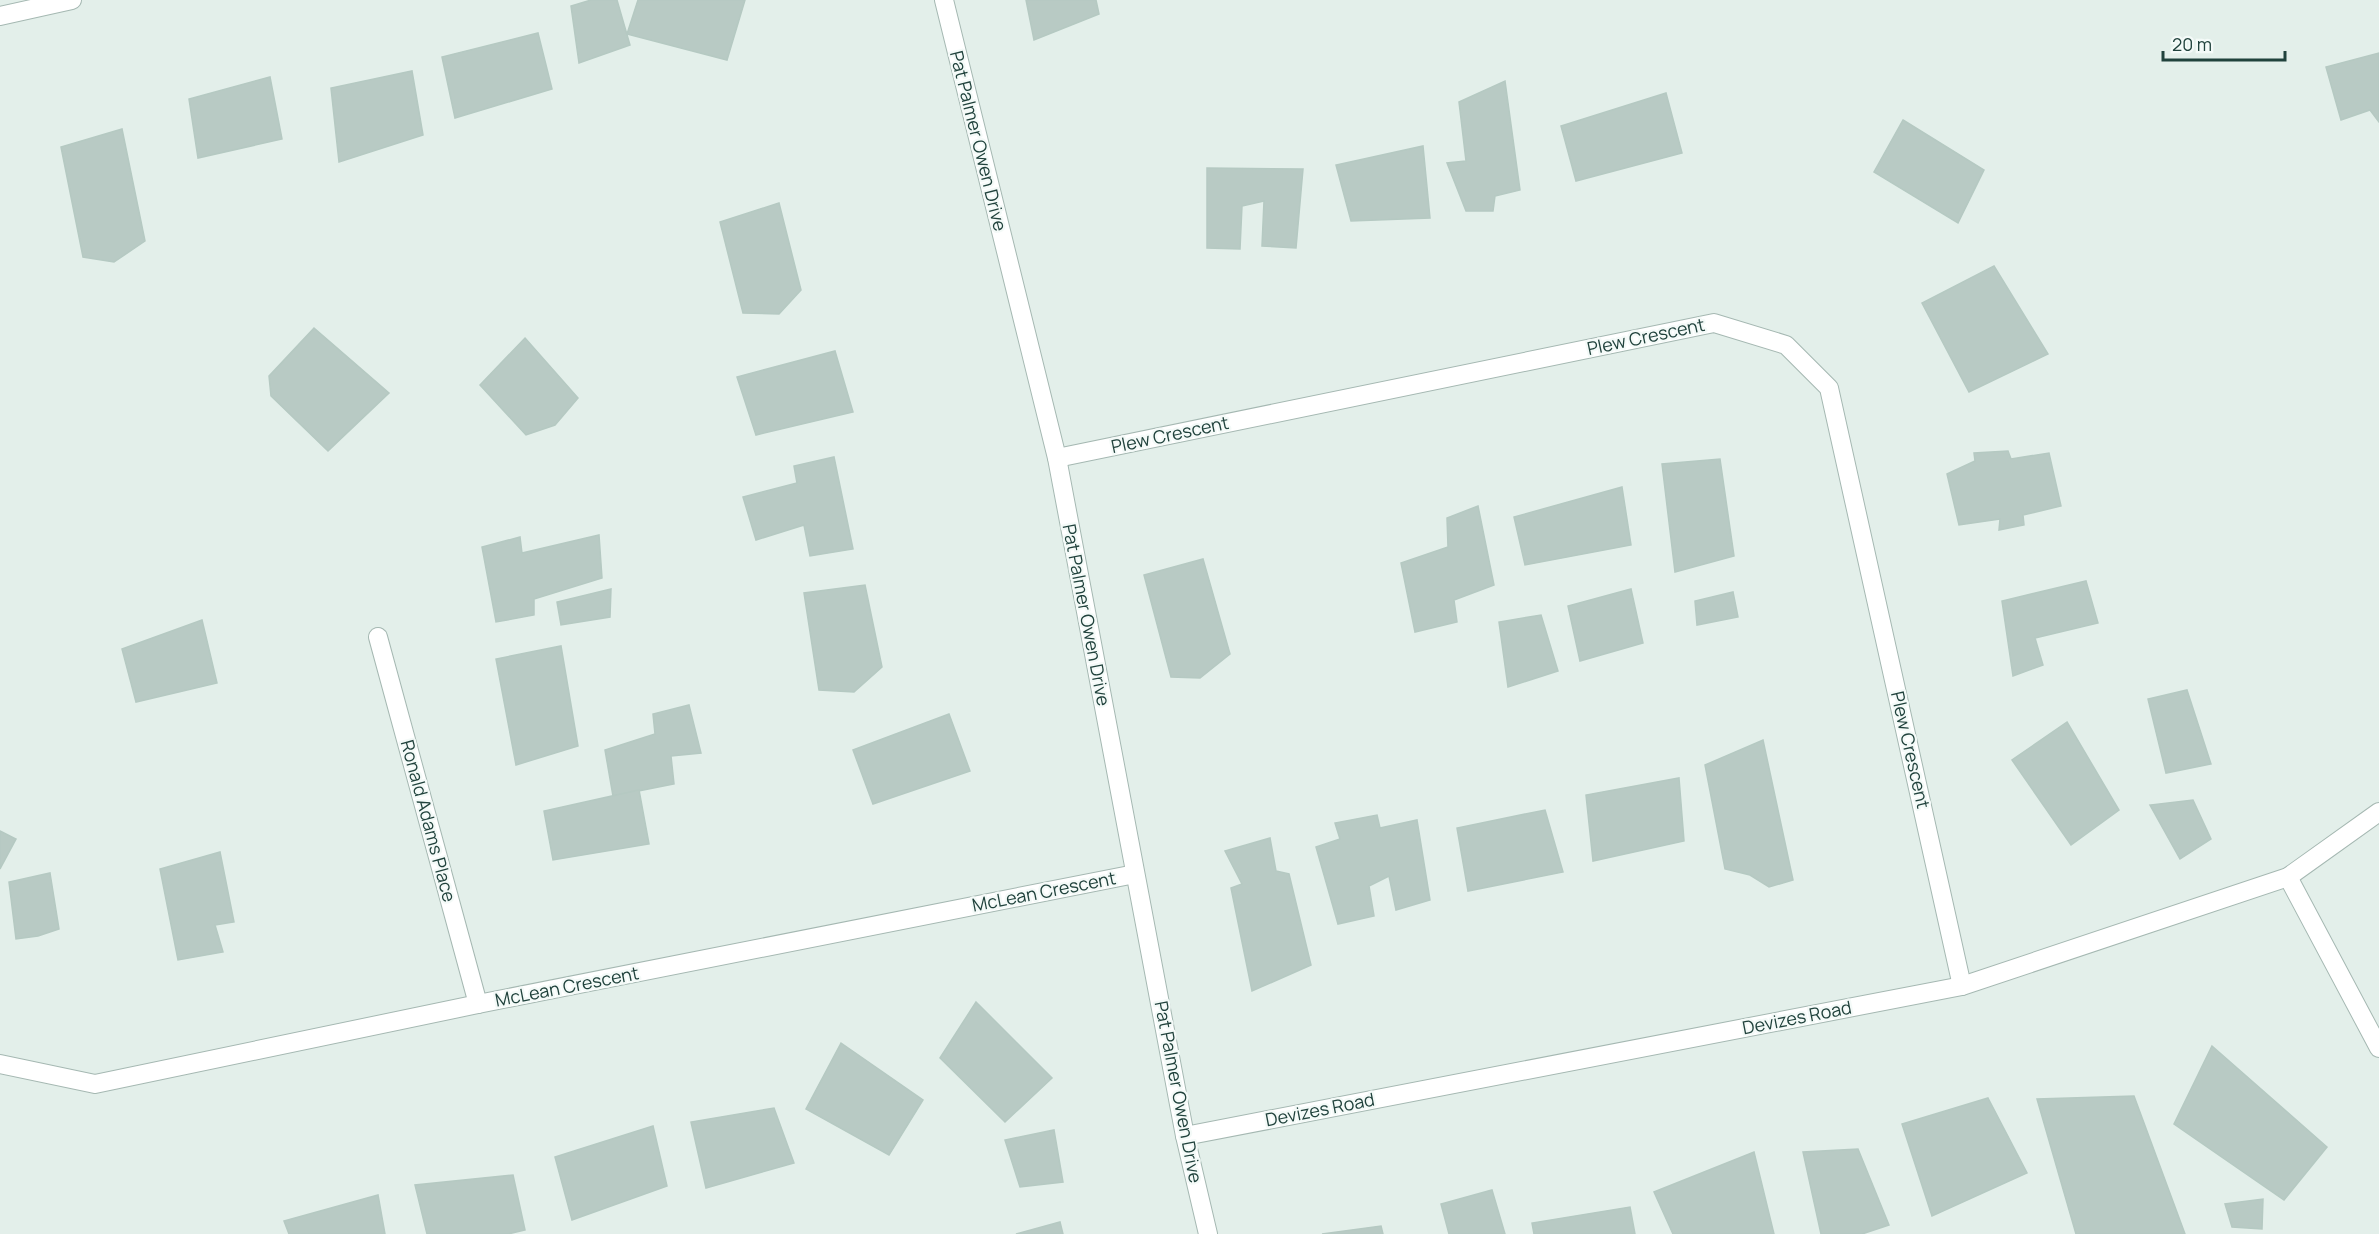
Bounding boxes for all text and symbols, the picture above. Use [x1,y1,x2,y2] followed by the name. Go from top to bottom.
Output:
[2163,24,2284,62] scale bar
[2172,32,2212,56] text: 20 m
[945,48,1013,233] street label: Pat Palmer Owen Drive
[1585,312,1707,360] street label: Plew Crescent
[1109,410,1231,458] street label: Plew Crescent
[1058,522,1116,708] street label: Pat Palmer Owen Drive
[1886,689,1936,811] street label: Plew Crescent
[396,737,462,904] street label: Ronald Adams Place
[970,865,1118,917] street label: McLean Crescent
[493,960,641,1012] street label: McLean Crescent
[1740,995,1853,1039] street label: Devizes Road
[1150,999,1208,1185] street label: Pat Palmer Owen Drive
[1263,1087,1376,1131] street label: Devizes Road

